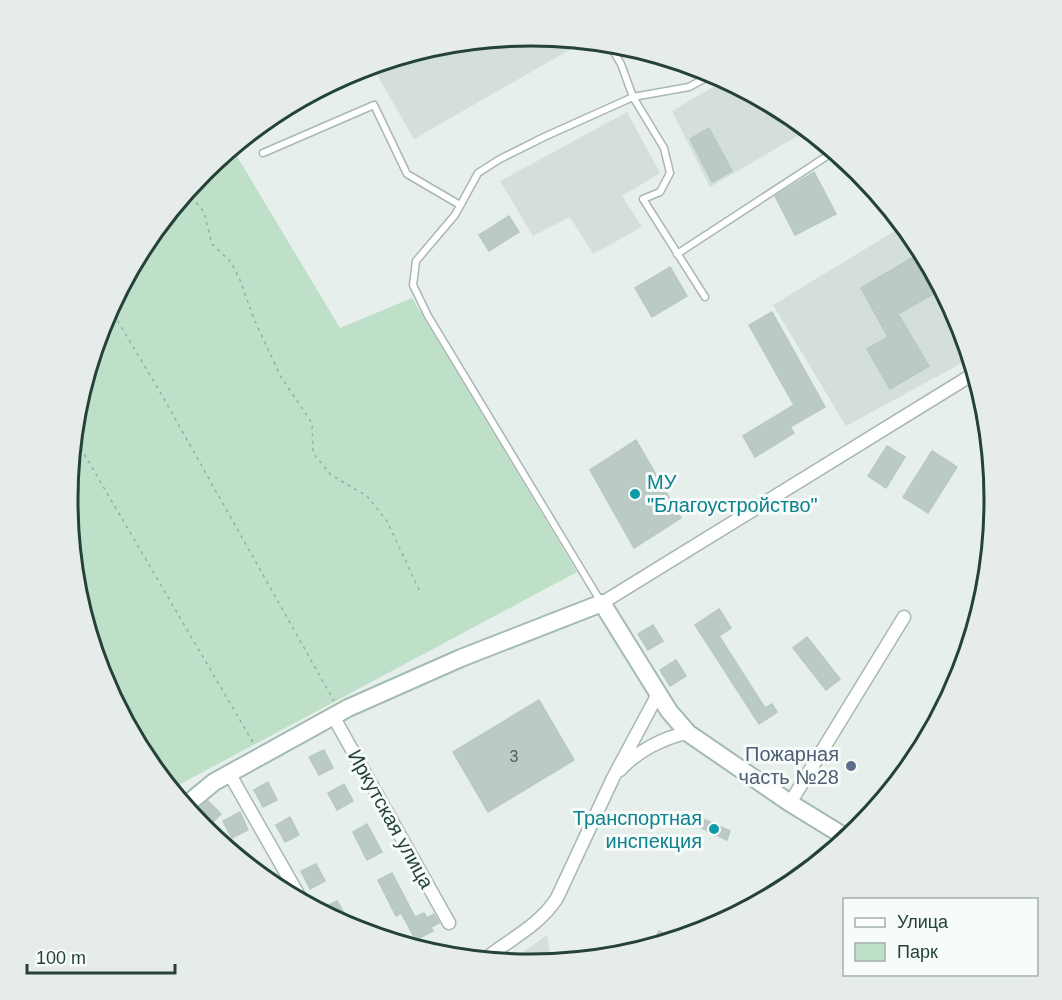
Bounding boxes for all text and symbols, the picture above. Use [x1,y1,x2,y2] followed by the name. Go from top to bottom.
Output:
[647,471,818,516] place label: МУ "Благоустройство"
[628,487,642,501] marker: МУ "Благоустройство"
[739,743,839,788] place label: Пожарная часть №28
[344,746,439,893] street label: Иркутская улица
[510,748,519,765] house number: 3
[844,759,858,773] marker: Пожарная часть №28
[573,807,702,852] place label: Транспортная инспекция
[707,822,721,836] marker: Транспортная инспекция
[843,898,1038,976] legend
[897,912,949,932] text: Улица
[27,937,176,975] scale bar
[897,942,938,962] text: Парк
[36,948,86,968] text: 100 m

